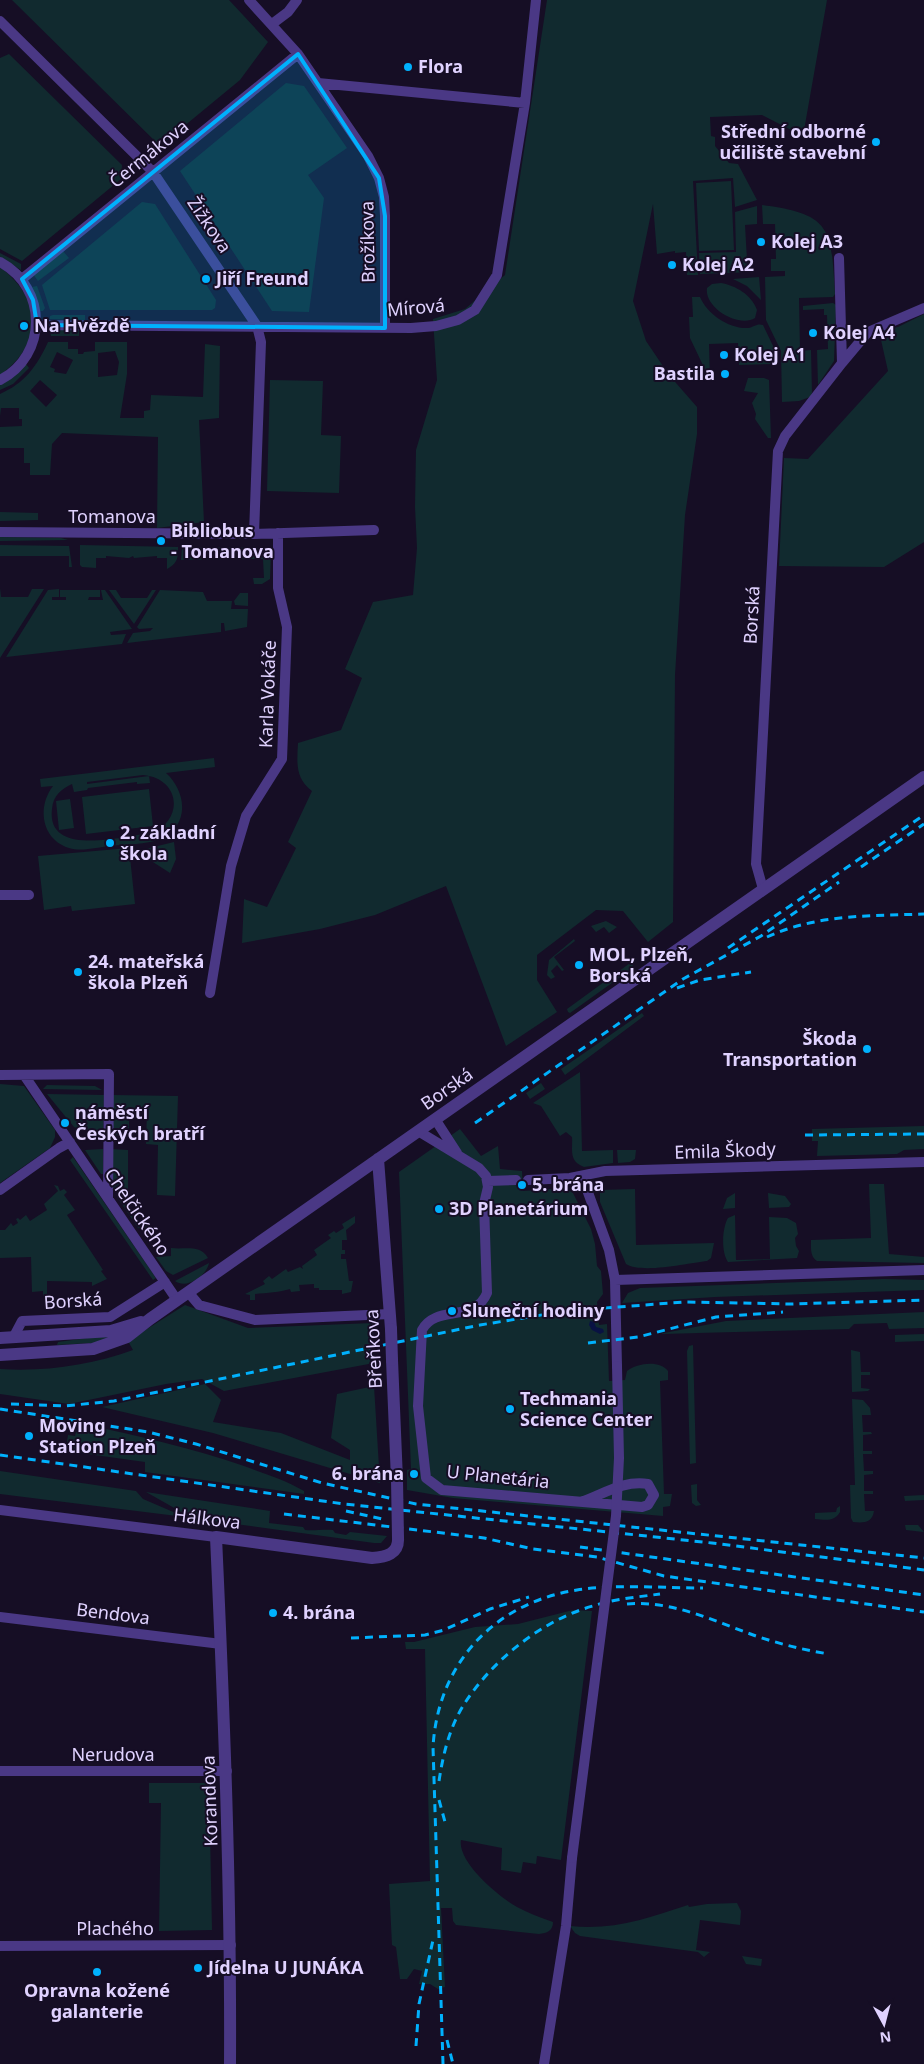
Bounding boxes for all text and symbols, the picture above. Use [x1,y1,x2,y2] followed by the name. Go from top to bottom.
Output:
[418,54,463,78] place label: Flora
[402,61,414,73] marker: Flora
[104,114,193,193] street label: Čermákova
[719,119,868,164] place label: Střední odborné učiliště stavební
[870,136,882,148] marker: Střední odborné učiliště stavební
[182,192,237,257] street label: Žižkova
[354,201,380,283] street label: Brožíkova
[771,229,843,253] place label: Kolej A3
[755,236,767,248] marker: Kolej A3
[682,252,754,276] place label: Kolej A2
[666,259,678,271] marker: Kolej A2
[214,266,309,290] place label: Jiří Freund
[200,273,212,285] marker: Jiří Freund
[386,293,446,321] street label: Mírová
[34,313,130,337] place label: Na Hvězdě
[18,320,30,332] marker: Na Hvězdě
[823,320,895,344] place label: Kolej A4
[807,327,819,339] marker: Kolej A4
[734,342,806,366] place label: Kolej A1
[718,349,730,361] marker: Kolej A1
[654,361,715,385] place label: Bastila
[719,368,731,380] marker: Bastila
[68,504,156,528] street label: Tomanova
[171,518,274,563] place label: Bibliobus - Tomanova
[155,535,167,547] marker: Bibliobus - Tomanova
[737,585,765,645] street label: Borská
[253,640,281,748] street label: Karla Vokáče
[120,820,217,865] place label: 2. základní škola
[104,837,116,849] marker: 2. základní škola
[589,942,693,987] place label: MOL, Plzeň, Borská
[88,949,204,994] place label: 24. mateřská škola Plzeň
[573,959,585,971] marker: MOL, Plzeň, Borská
[72,966,84,978] marker: 24. mateřská škola Plzeň
[723,1026,857,1071] place label: Škoda Transportation
[861,1043,873,1055] marker: Škoda Transportation
[416,1062,477,1115] street label: Borská
[75,1100,206,1145] place label: náměstí Českých bratří
[59,1117,71,1129] marker: náměstí Českých bratří
[674,1136,777,1164] street label: Emila Škody
[100,1163,176,1260] street label: Chelčického
[532,1172,604,1196] place label: 5. brána
[516,1179,528,1191] marker: 5. brána
[449,1196,588,1220] place label: 3D Planetárium
[433,1203,445,1215] marker: 3D Planetárium
[43,1286,103,1314] street label: Borská
[462,1298,605,1322] place label: Sluneční hodiny
[446,1305,458,1317] marker: Sluneční hodiny
[359,1309,387,1389] street label: Břeňkova
[520,1386,652,1431] place label: Techmania Science Center
[504,1403,516,1415] marker: Techmania Science Center
[39,1413,156,1458] place label: Moving Station Plzeň
[23,1430,35,1442] marker: Moving Station Plzeň
[445,1459,551,1493] street label: U Planetária
[332,1461,404,1485] place label: 6. brána
[408,1468,420,1480] marker: 6. brána
[172,1502,242,1534] street label: Hálkova
[75,1597,151,1629] street label: Bendova
[283,1600,355,1624] place label: 4. brána
[267,1607,279,1619] marker: 4. brána
[71,1742,155,1766] street label: Nerudova
[195,1755,223,1847] street label: Korandova
[76,1916,154,1940] street label: Plachého
[206,1955,364,1979] place label: Jídelna U JUNÁKA
[192,1962,204,1974] marker: Jídelna U JUNÁKA
[91,1966,103,1978] marker: Opravna kožené galanterie
[24,1978,170,2023] place label: Opravna kožené galanterie
[859,1999,909,2049] north arrow
[879,2027,892,2048] text: N

